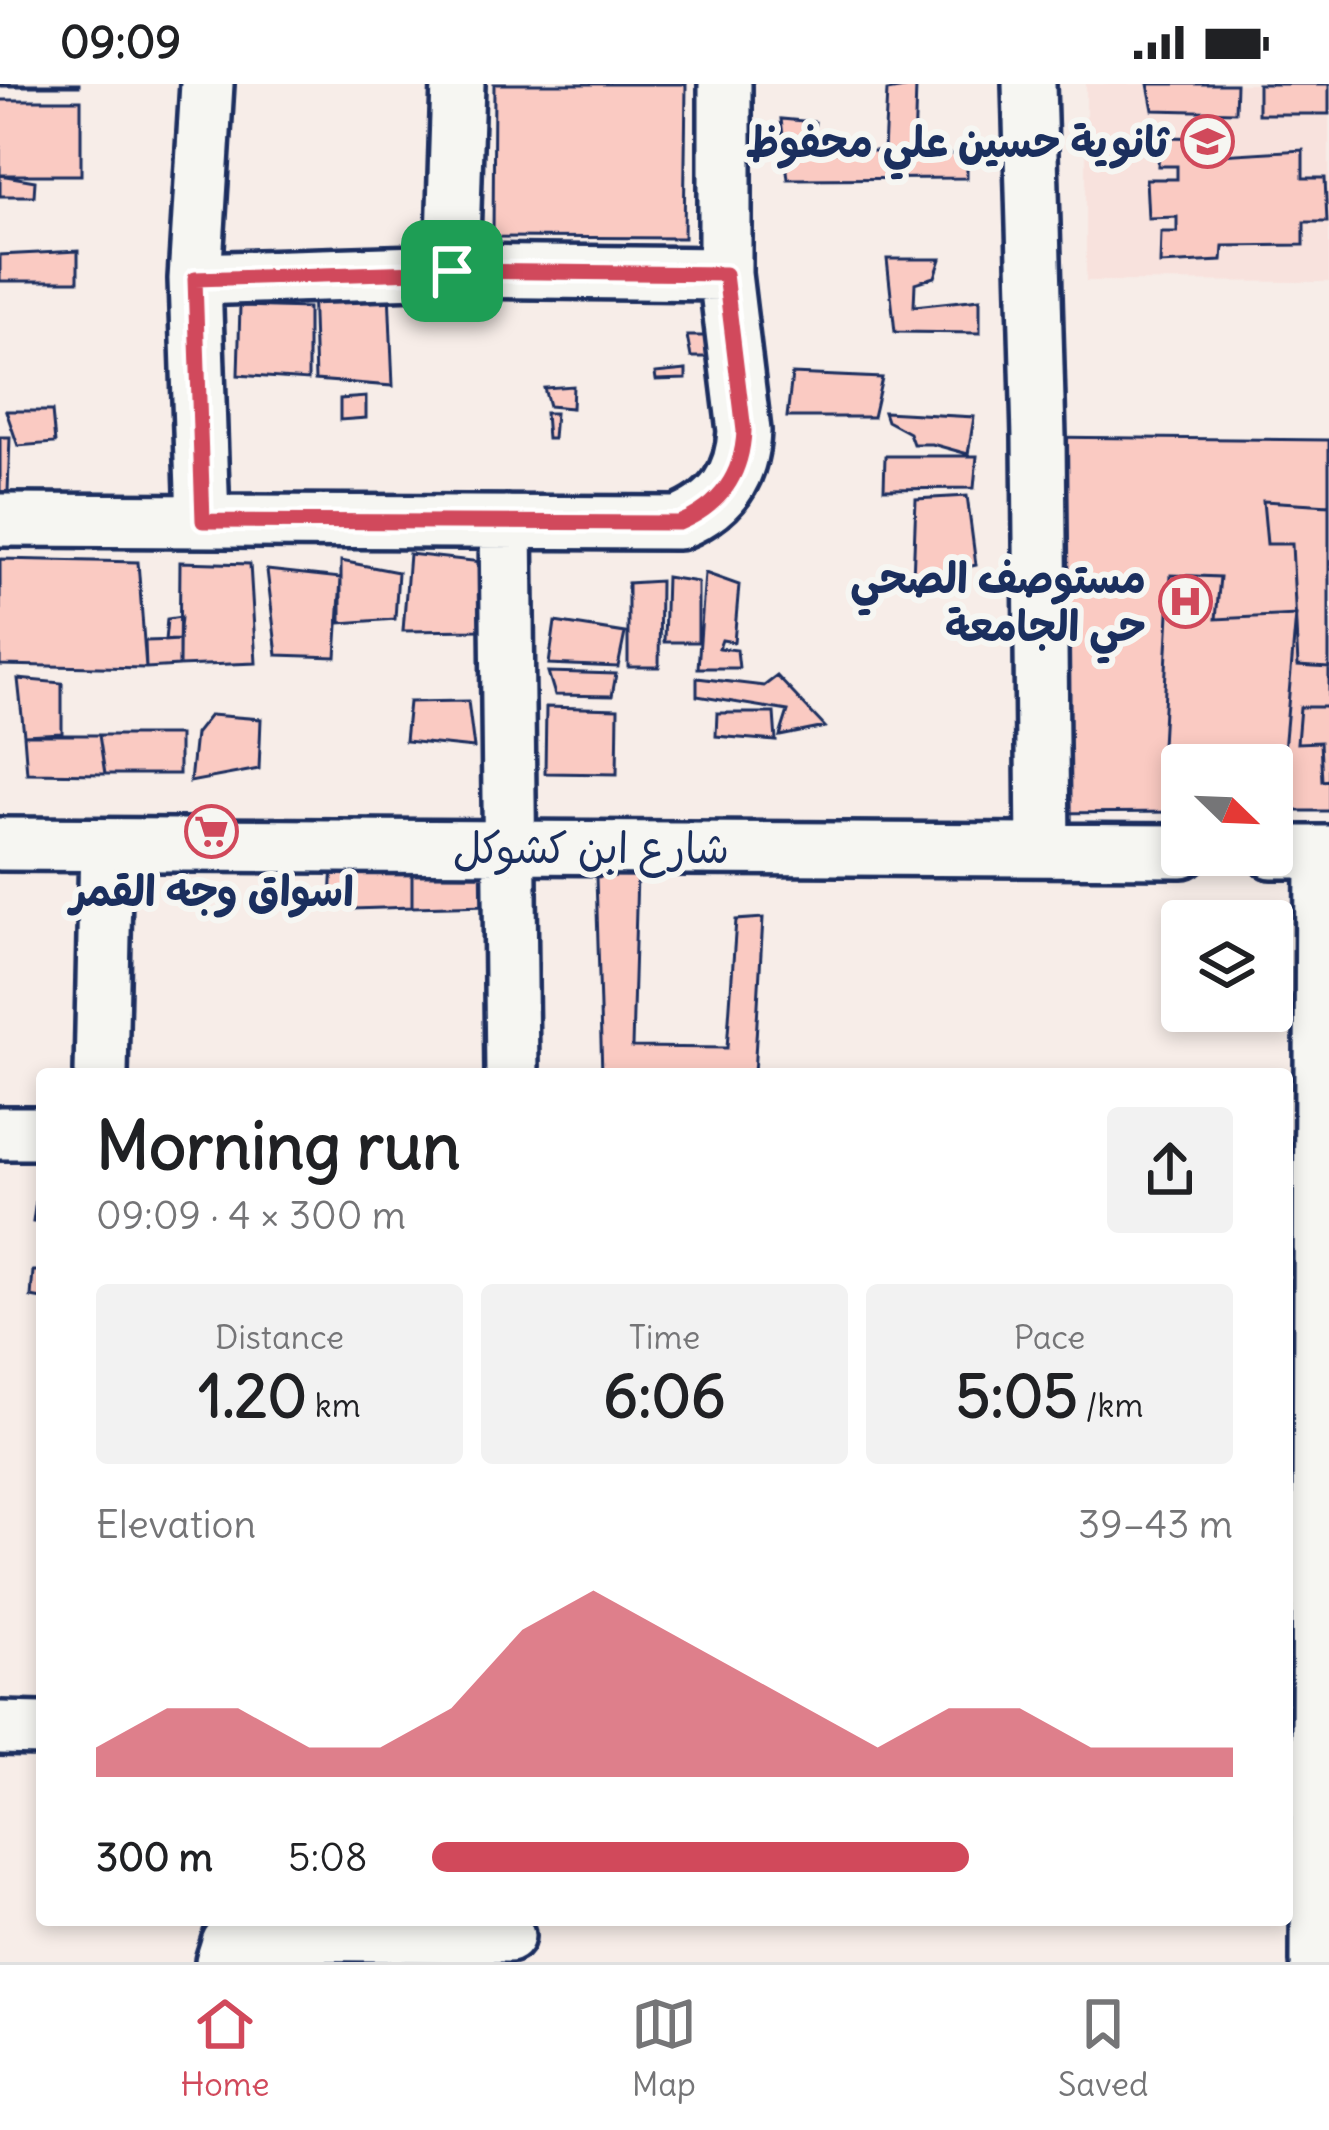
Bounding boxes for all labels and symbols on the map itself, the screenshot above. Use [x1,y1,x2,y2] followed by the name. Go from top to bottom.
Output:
[1179,114,1235,170] school or university icon: ثانوية حسين علي محفوظ
[746,116,1171,180] place label: ثانوية حسين علي محفوظ
[401,220,503,322] pin
[850,552,1146,664] place label: مستوصف الصحي حي الجامعة
[1157,574,1213,630] hospital icon: مستوصف الصحي حي الجامعة
[1161,744,1293,876] north arrow
[184,804,240,860] supermarket icon: اسواق وجه القمر
[453,822,729,878] street label: شارع ابن كشوكل
[66,865,354,918] place label: اسواق وجه القمر

